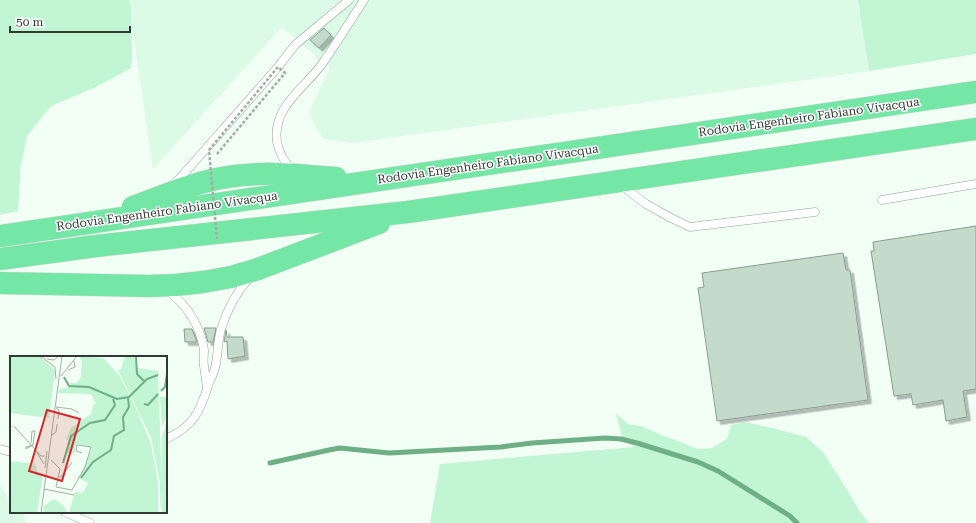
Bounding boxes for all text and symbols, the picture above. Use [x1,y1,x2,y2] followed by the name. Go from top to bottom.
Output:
[10,8,130,34] scale bar
[16,15,43,29] text: 50 m
[698,94,921,139] street label: Rodovia Engenheiro Fabiano Vivacqua
[377,141,600,186] street label: Rodovia Engenheiro Fabiano Vivacqua
[56,188,279,233] street label: Rodovia Engenheiro Fabiano Vivacqua
[10,356,167,513] inset map

